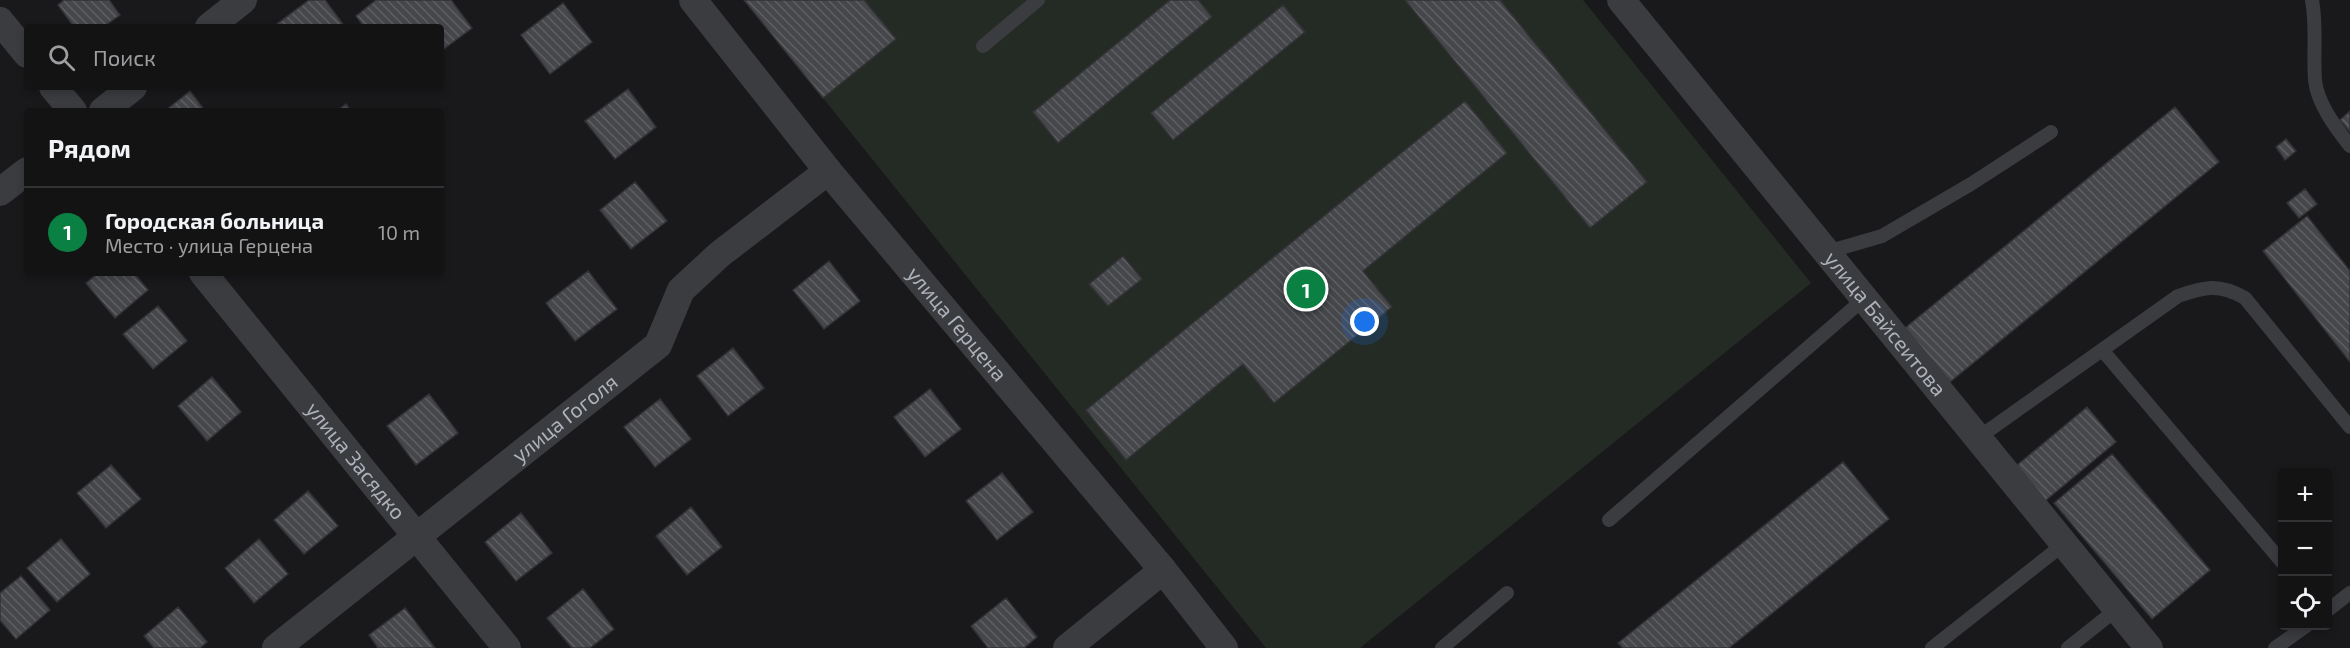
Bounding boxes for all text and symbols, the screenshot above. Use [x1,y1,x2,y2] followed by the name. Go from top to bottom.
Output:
[24,24,444,90] search box
[45,41,78,74] icon: search
[93,44,156,70] text: Поиск
[48,132,131,163] text: Рядом
[105,207,324,233] text: Городская больница
[63,220,72,244] text: 1
[378,220,420,244] text: 10 m
[105,233,313,257] text: Место · улица Герцена
[1819,246,1952,400] street label: улица Байсеитова
[902,261,1013,386] street label: улица Герцена
[1286,266,1326,312] pin: 1
[1350,307,1379,336] your location
[506,368,622,468] street label: улица Гоголя
[301,396,412,524] street label: улица Засядко
[2278,468,2332,630] map controls
[2278,468,2332,522] button: +
[2278,522,2332,576] button: −
[2278,576,2332,630] button: locate

